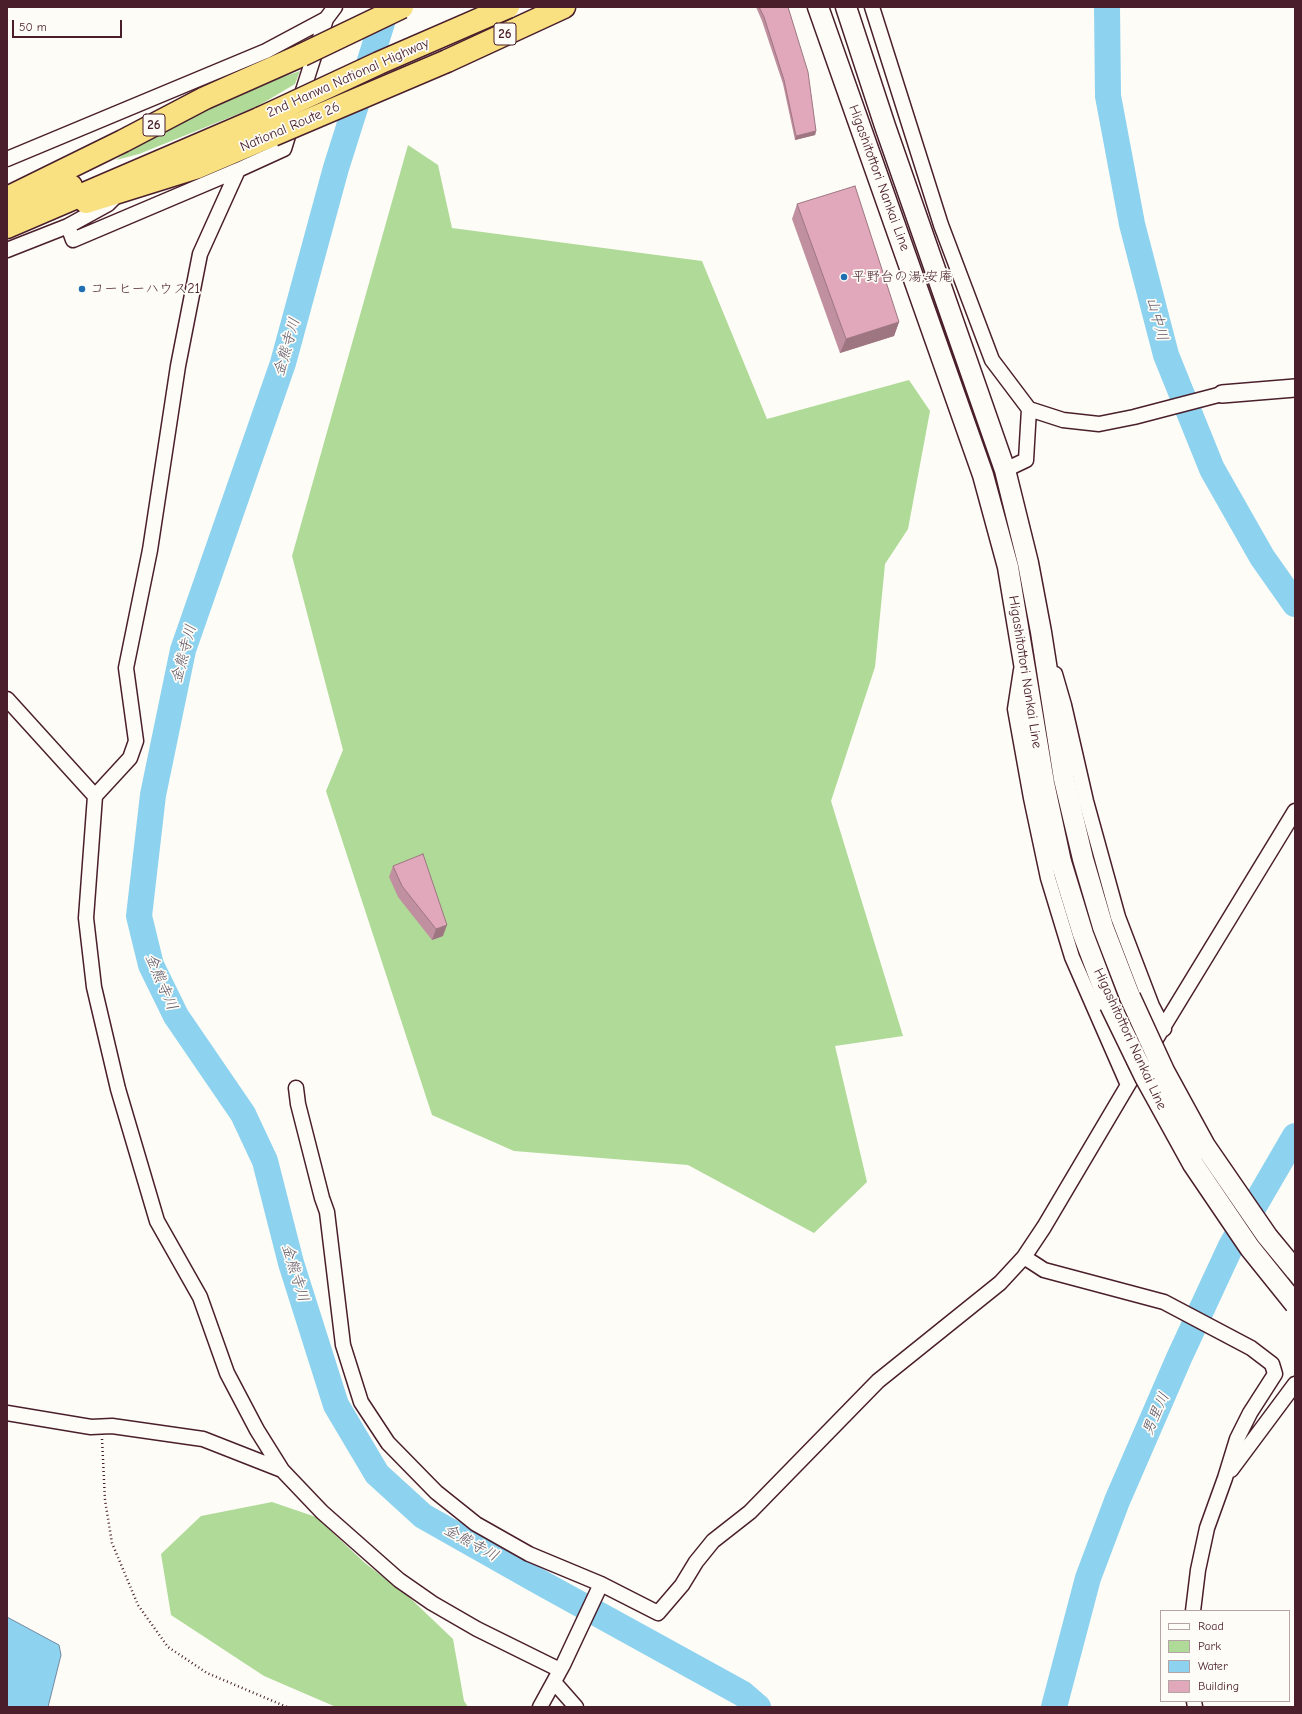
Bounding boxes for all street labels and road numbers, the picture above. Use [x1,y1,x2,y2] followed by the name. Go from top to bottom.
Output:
[494,23,516,45] road number: 26
[264,35,432,121] street label: 2nd Hanwa National Highway
[238,98,342,156] street label: National Route 26
[845,103,913,253] street label: Higashitottori Nankai Line
[143,114,165,136] road number: 26
[1005,594,1045,750] street label: Higashitottori Nankai Line
[1090,965,1170,1113] street label: Higashitottori Nankai Line

